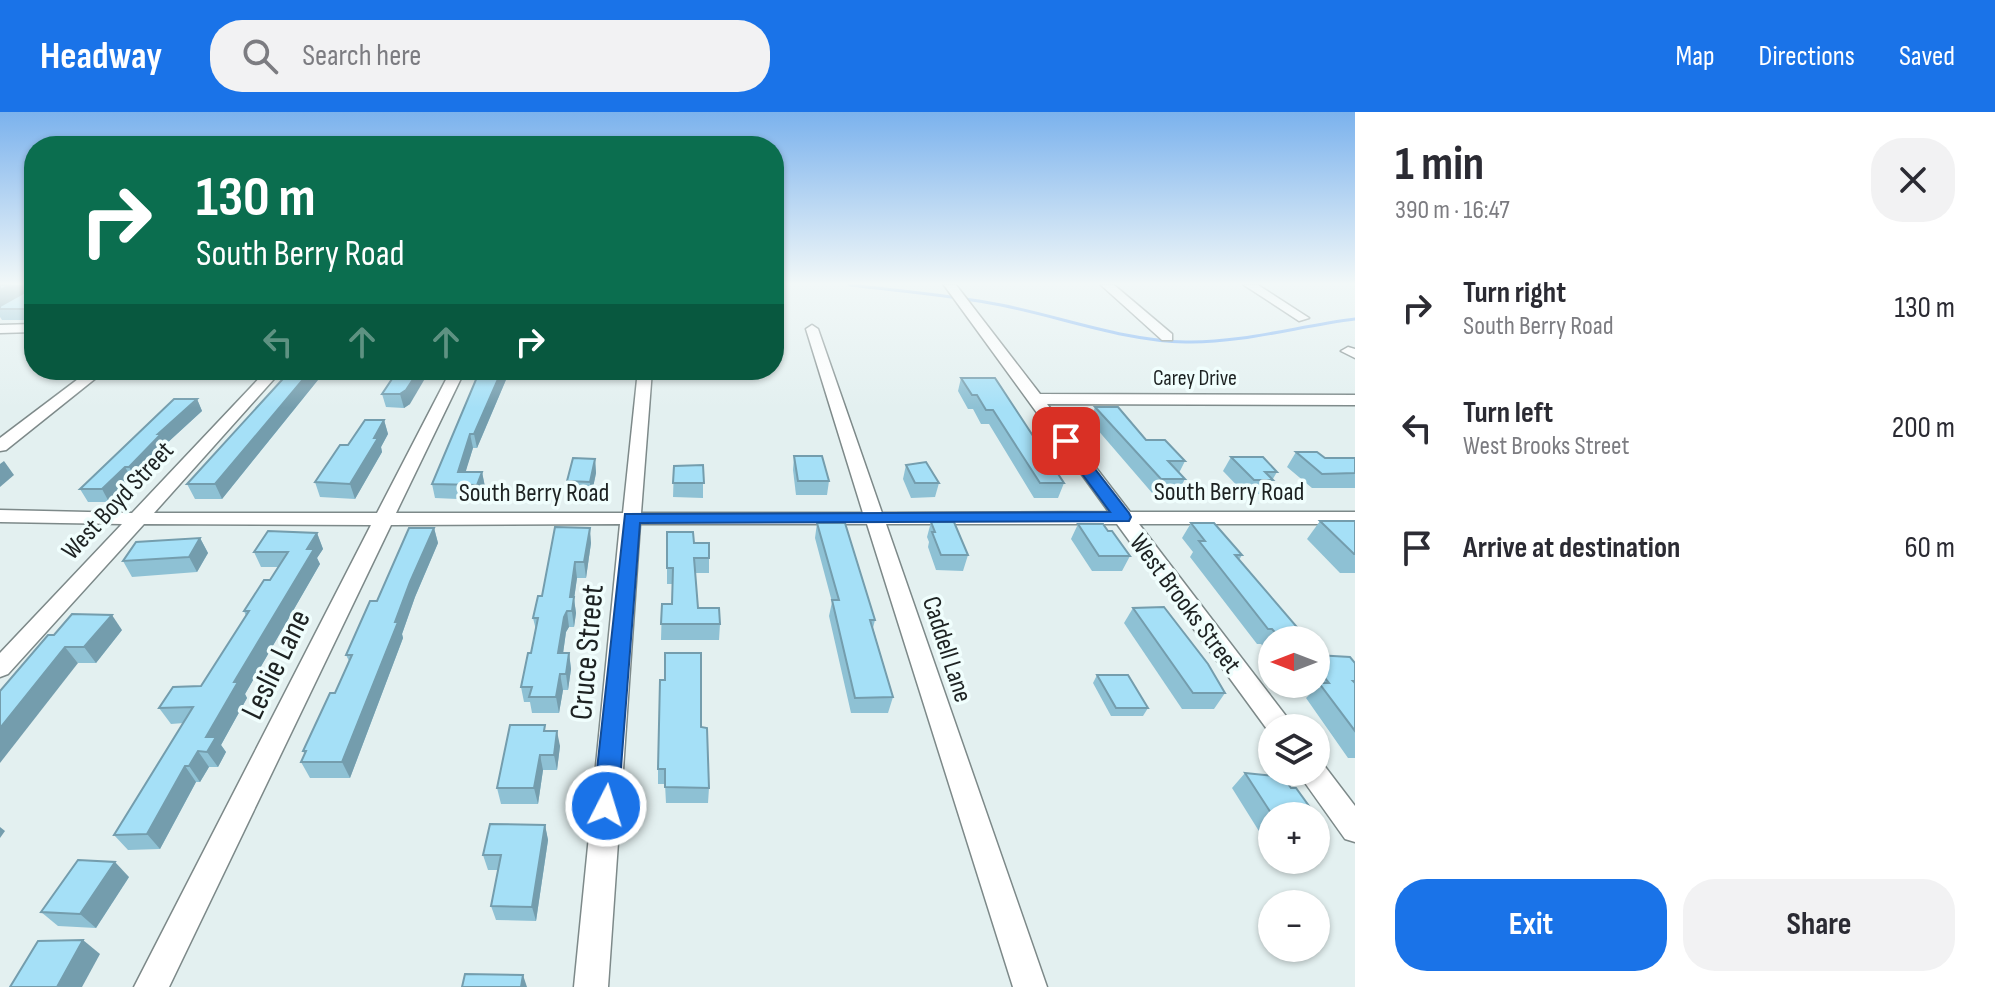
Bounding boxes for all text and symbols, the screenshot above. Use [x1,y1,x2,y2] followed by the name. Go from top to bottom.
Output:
[210,20,770,92] search box
[40,34,162,79] text: Headway
[238,34,282,78] icon: search
[302,38,421,74] text: Search here
[1676,40,1715,73] text: Map
[1759,40,1855,73] text: Directions
[1899,40,1955,73] text: Saved
[1395,136,1484,193] text: 1 min
[1871,138,1955,222] button: close
[196,165,316,232] text: 130 m
[64,168,168,272] icon: right
[1395,195,1510,226] text: 390 m · 16:47
[196,233,405,276] text: South Berry Road
[1463,275,1566,311] text: Turn right
[1395,286,1439,330] icon: right
[1895,290,1955,326] text: 130 m
[1463,311,1614,342] text: South Berry Road
[256,320,300,364] icon: left
[340,320,384,364] icon: ahead
[424,320,468,364] icon: ahead
[508,320,552,364] icon: right
[1153,365,1237,392] street label: Carey Drive
[1463,395,1553,431] text: Turn left
[1395,406,1439,450] icon: left
[1032,407,1100,475] pin
[1892,410,1955,446] text: 200 m
[1044,419,1088,463] icon: arrive
[1463,431,1629,462] text: West Brooks Street
[56,435,181,567] street label: West Boyd Street
[1154,477,1304,508] street label: South Berry Road
[459,478,609,509] street label: South Berry Road
[1395,526,1439,570] icon: arrive
[1122,528,1247,680] street label: West Brooks Street
[1463,530,1680,566] text: Arrive at destination
[1904,530,1955,566] text: 60 m
[562,583,613,722] street label: Cruce Street
[915,593,978,706] street label: Caddell Lane
[233,603,320,726] street label: Leslie Lane
[1258,626,1330,698] north arrow
[1258,626,1330,962] map controls
[1258,714,1330,786] button: layers
[564,764,648,848] position arrow
[1258,802,1330,874] button: +
[1395,879,1667,971] button: Exit
[1683,879,1955,971] button: Share
[1258,890,1330,962] button: −

